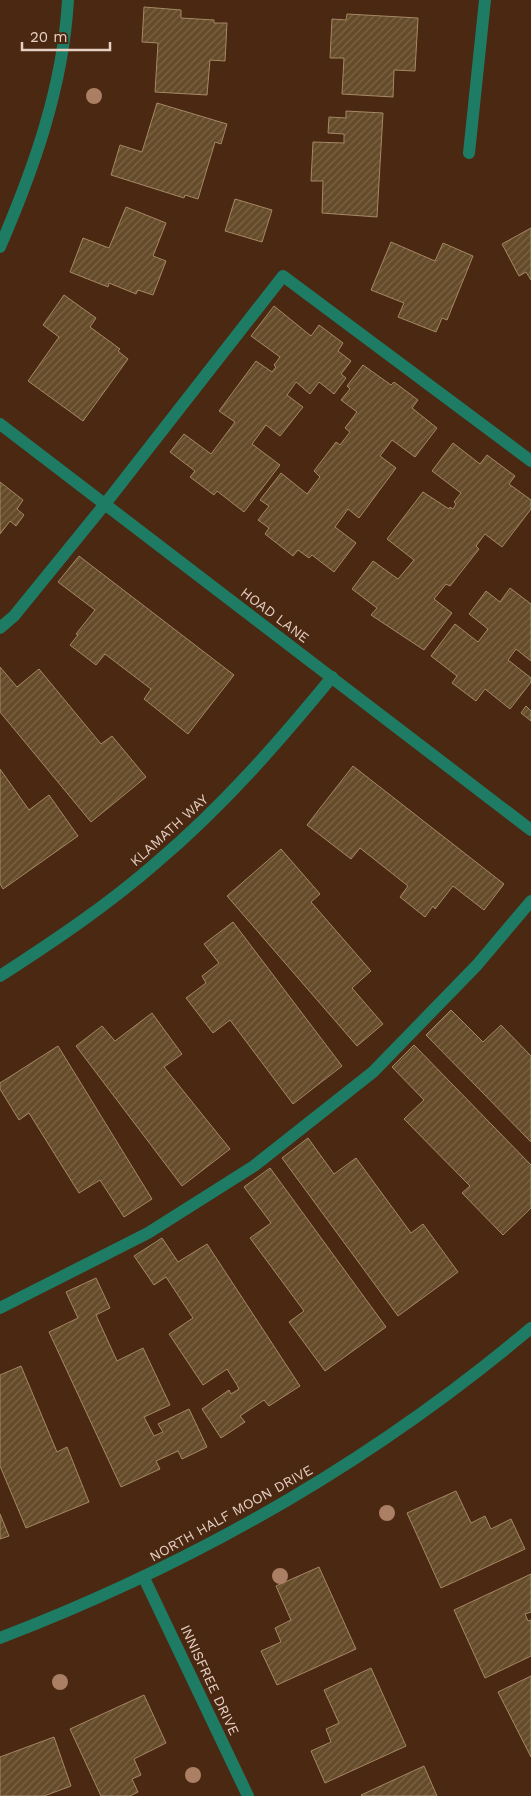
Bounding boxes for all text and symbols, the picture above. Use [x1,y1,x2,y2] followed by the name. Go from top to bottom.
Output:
[22,20,110,52] scale bar
[30,28,68,46] text: 20 m
[238,584,312,646] street label: HOAD LANE
[127,791,211,869] street label: KLAMATH WAY
[147,1461,315,1565] street label: NORTH HALF MOON DRIVE
[177,1622,243,1738] street label: INNISFREE DRIVE

